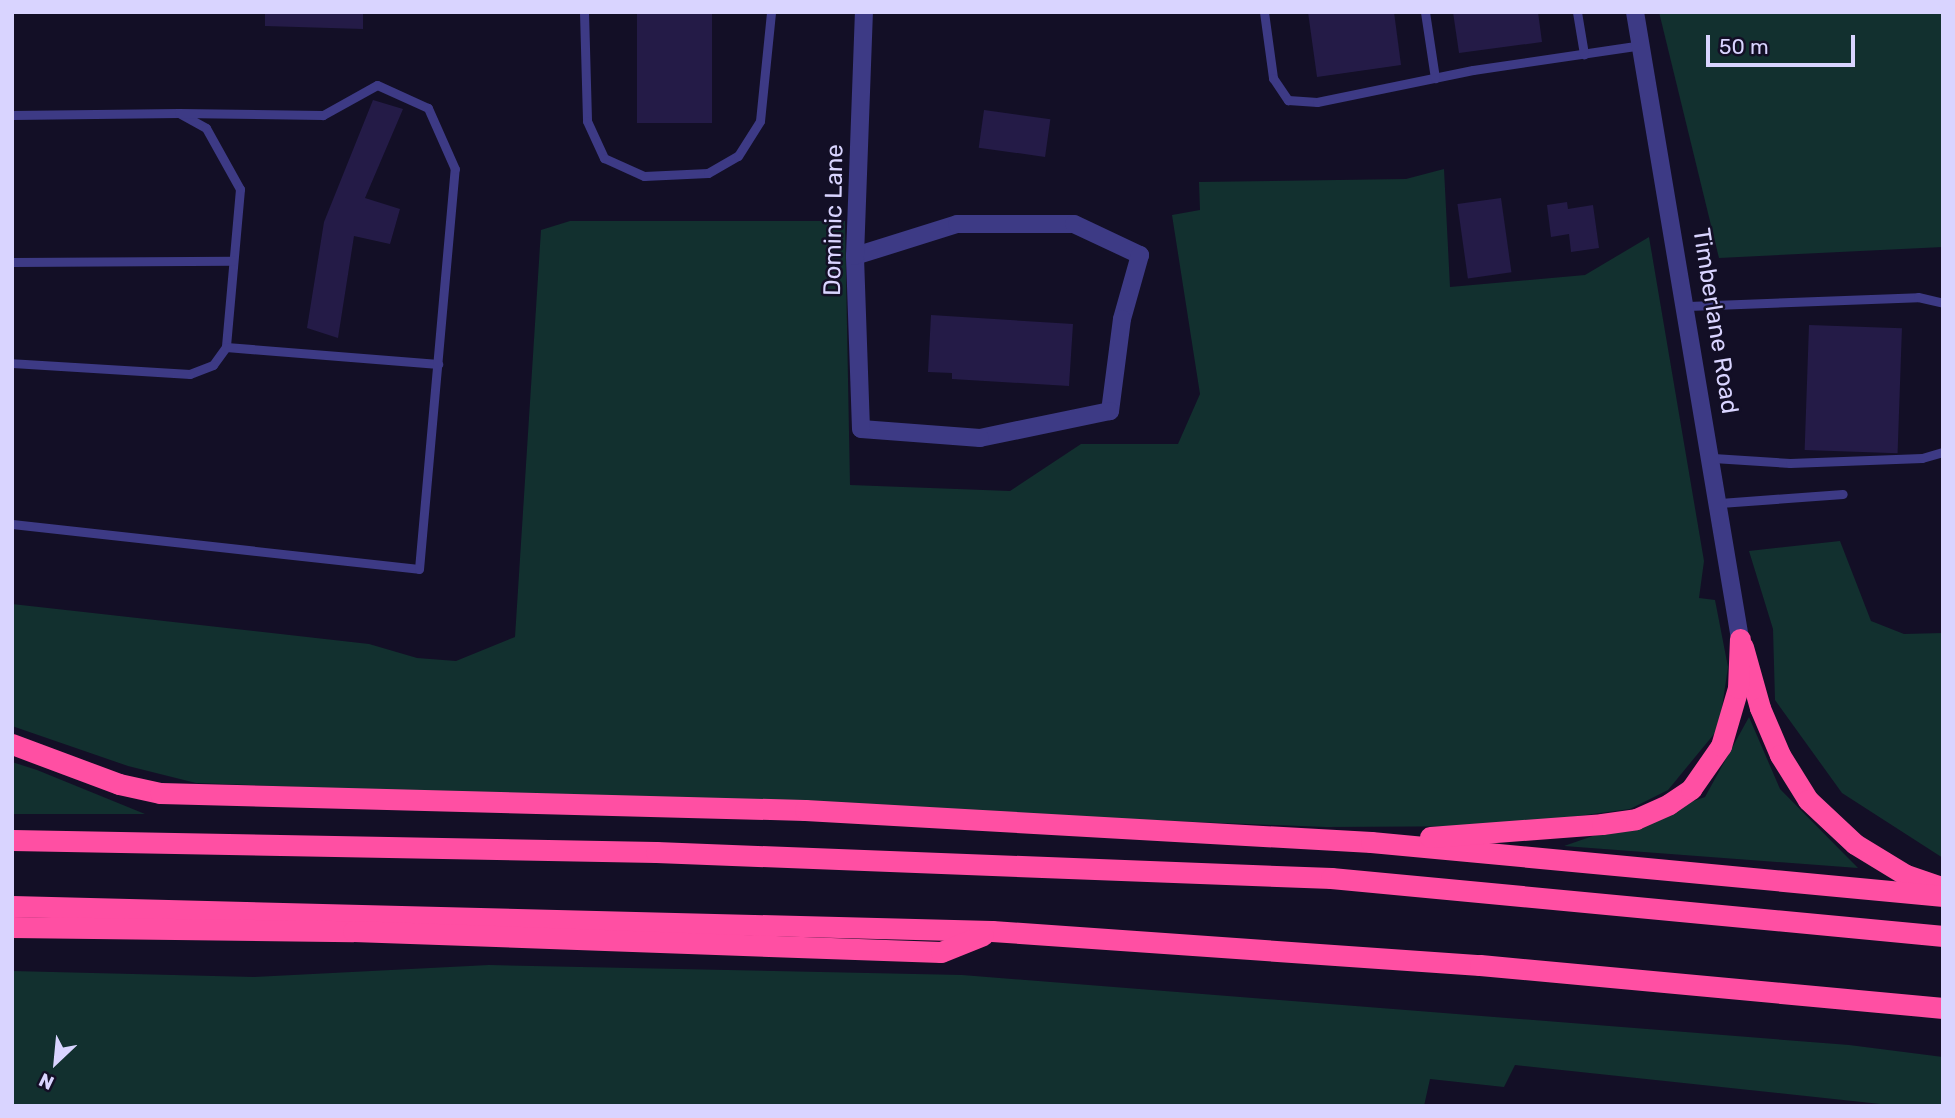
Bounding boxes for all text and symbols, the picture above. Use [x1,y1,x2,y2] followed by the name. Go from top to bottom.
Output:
[1710,21,1859,65] scale bar
[1719,34,1769,59] text: 50 m
[818,144,850,296] street label: Dominic Lane
[1686,226,1744,416] street label: Timberlane Road
[21,1027,91,1097] north arrow
[35,1068,58,1095] text: N

